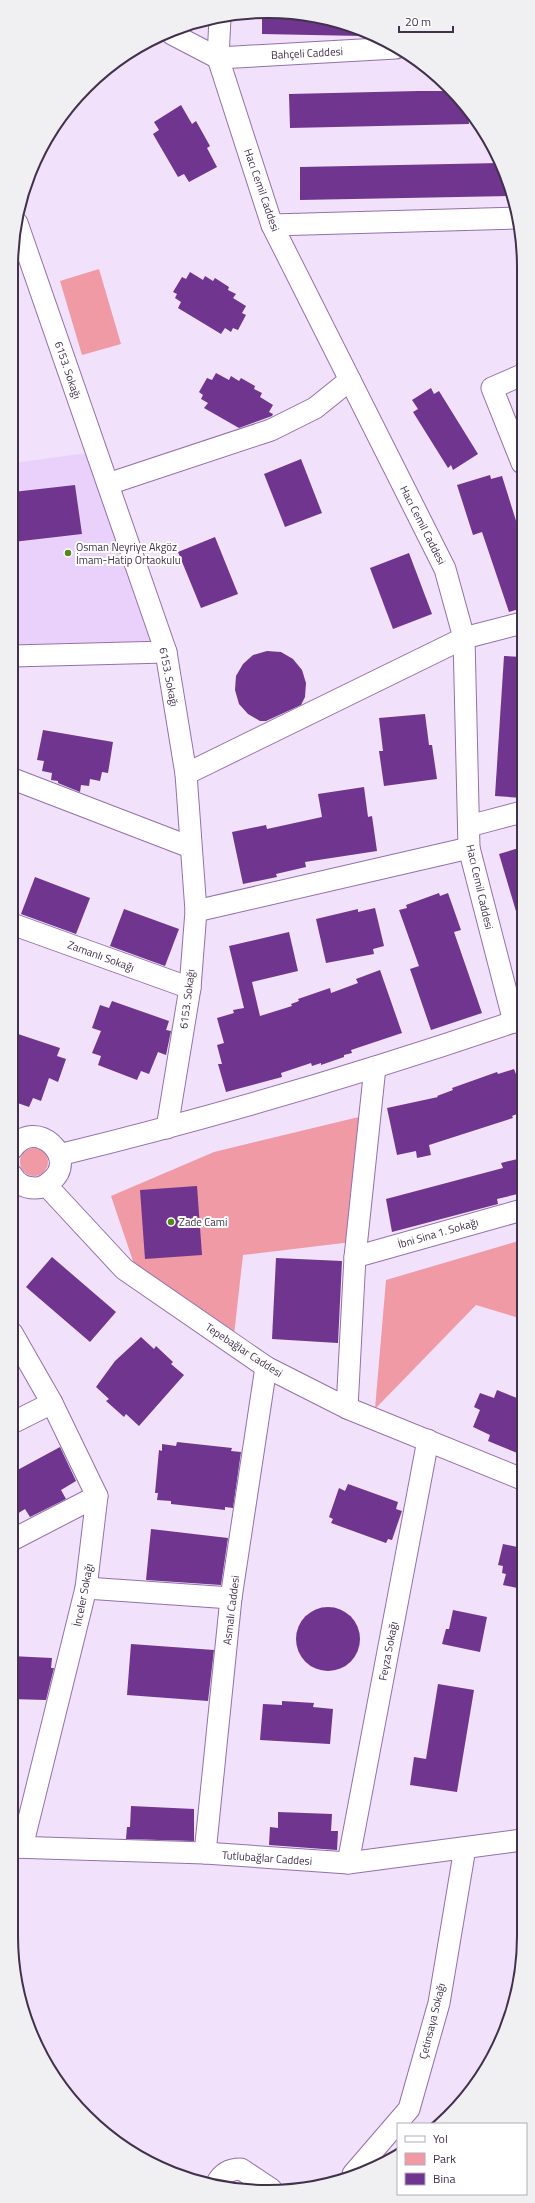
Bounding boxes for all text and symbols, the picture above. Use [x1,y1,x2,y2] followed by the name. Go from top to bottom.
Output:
[399,8,453,34] scale bar
[405,12,431,31] text: 20 m
[271,43,343,63] street label: Bahçeli Caddesi
[240,146,284,234] street label: Hacı Cemil Caddesi
[51,339,85,401] street label: 6153. Sokağı
[396,483,450,567] street label: Hacı Cemil Caddesi
[76,539,181,568] place label: Osman Neyriye Akgöz İmam-Hatip Ortaokulu
[63,548,73,558] marker: Osman Neyriye Akgöz İmam-Hatip Ortaokulu
[155,646,183,708] street label: 6153. Sokağı
[462,843,498,931] street label: Hacı Cemil Caddesi
[65,937,137,975] street label: Zamanlı Sokağı
[175,968,199,1030] street label: 6153. Sokağı
[179,1214,227,1230] place label: Zade Cami
[396,1214,480,1252] street label: İbni Sina 1. Sokağı
[166,1217,176,1227] marker: Zade Cami
[202,1319,286,1381] street label: Tepebağlar Caddesi
[69,1562,97,1628] street label: İnceler Sokağı
[219,1574,243,1646] street label: Asmalı Caddesi
[374,1620,402,1682] street label: Feyza Sokağı
[221,1847,313,1869] street label: Tutlubağlar Caddesi
[415,1981,449,2061] street label: Çetinsaya Sokağı
[397,2123,527,2195] legend
[433,2129,448,2148] text: Yol
[433,2149,456,2168] text: Park
[433,2169,455,2188] text: Bina

